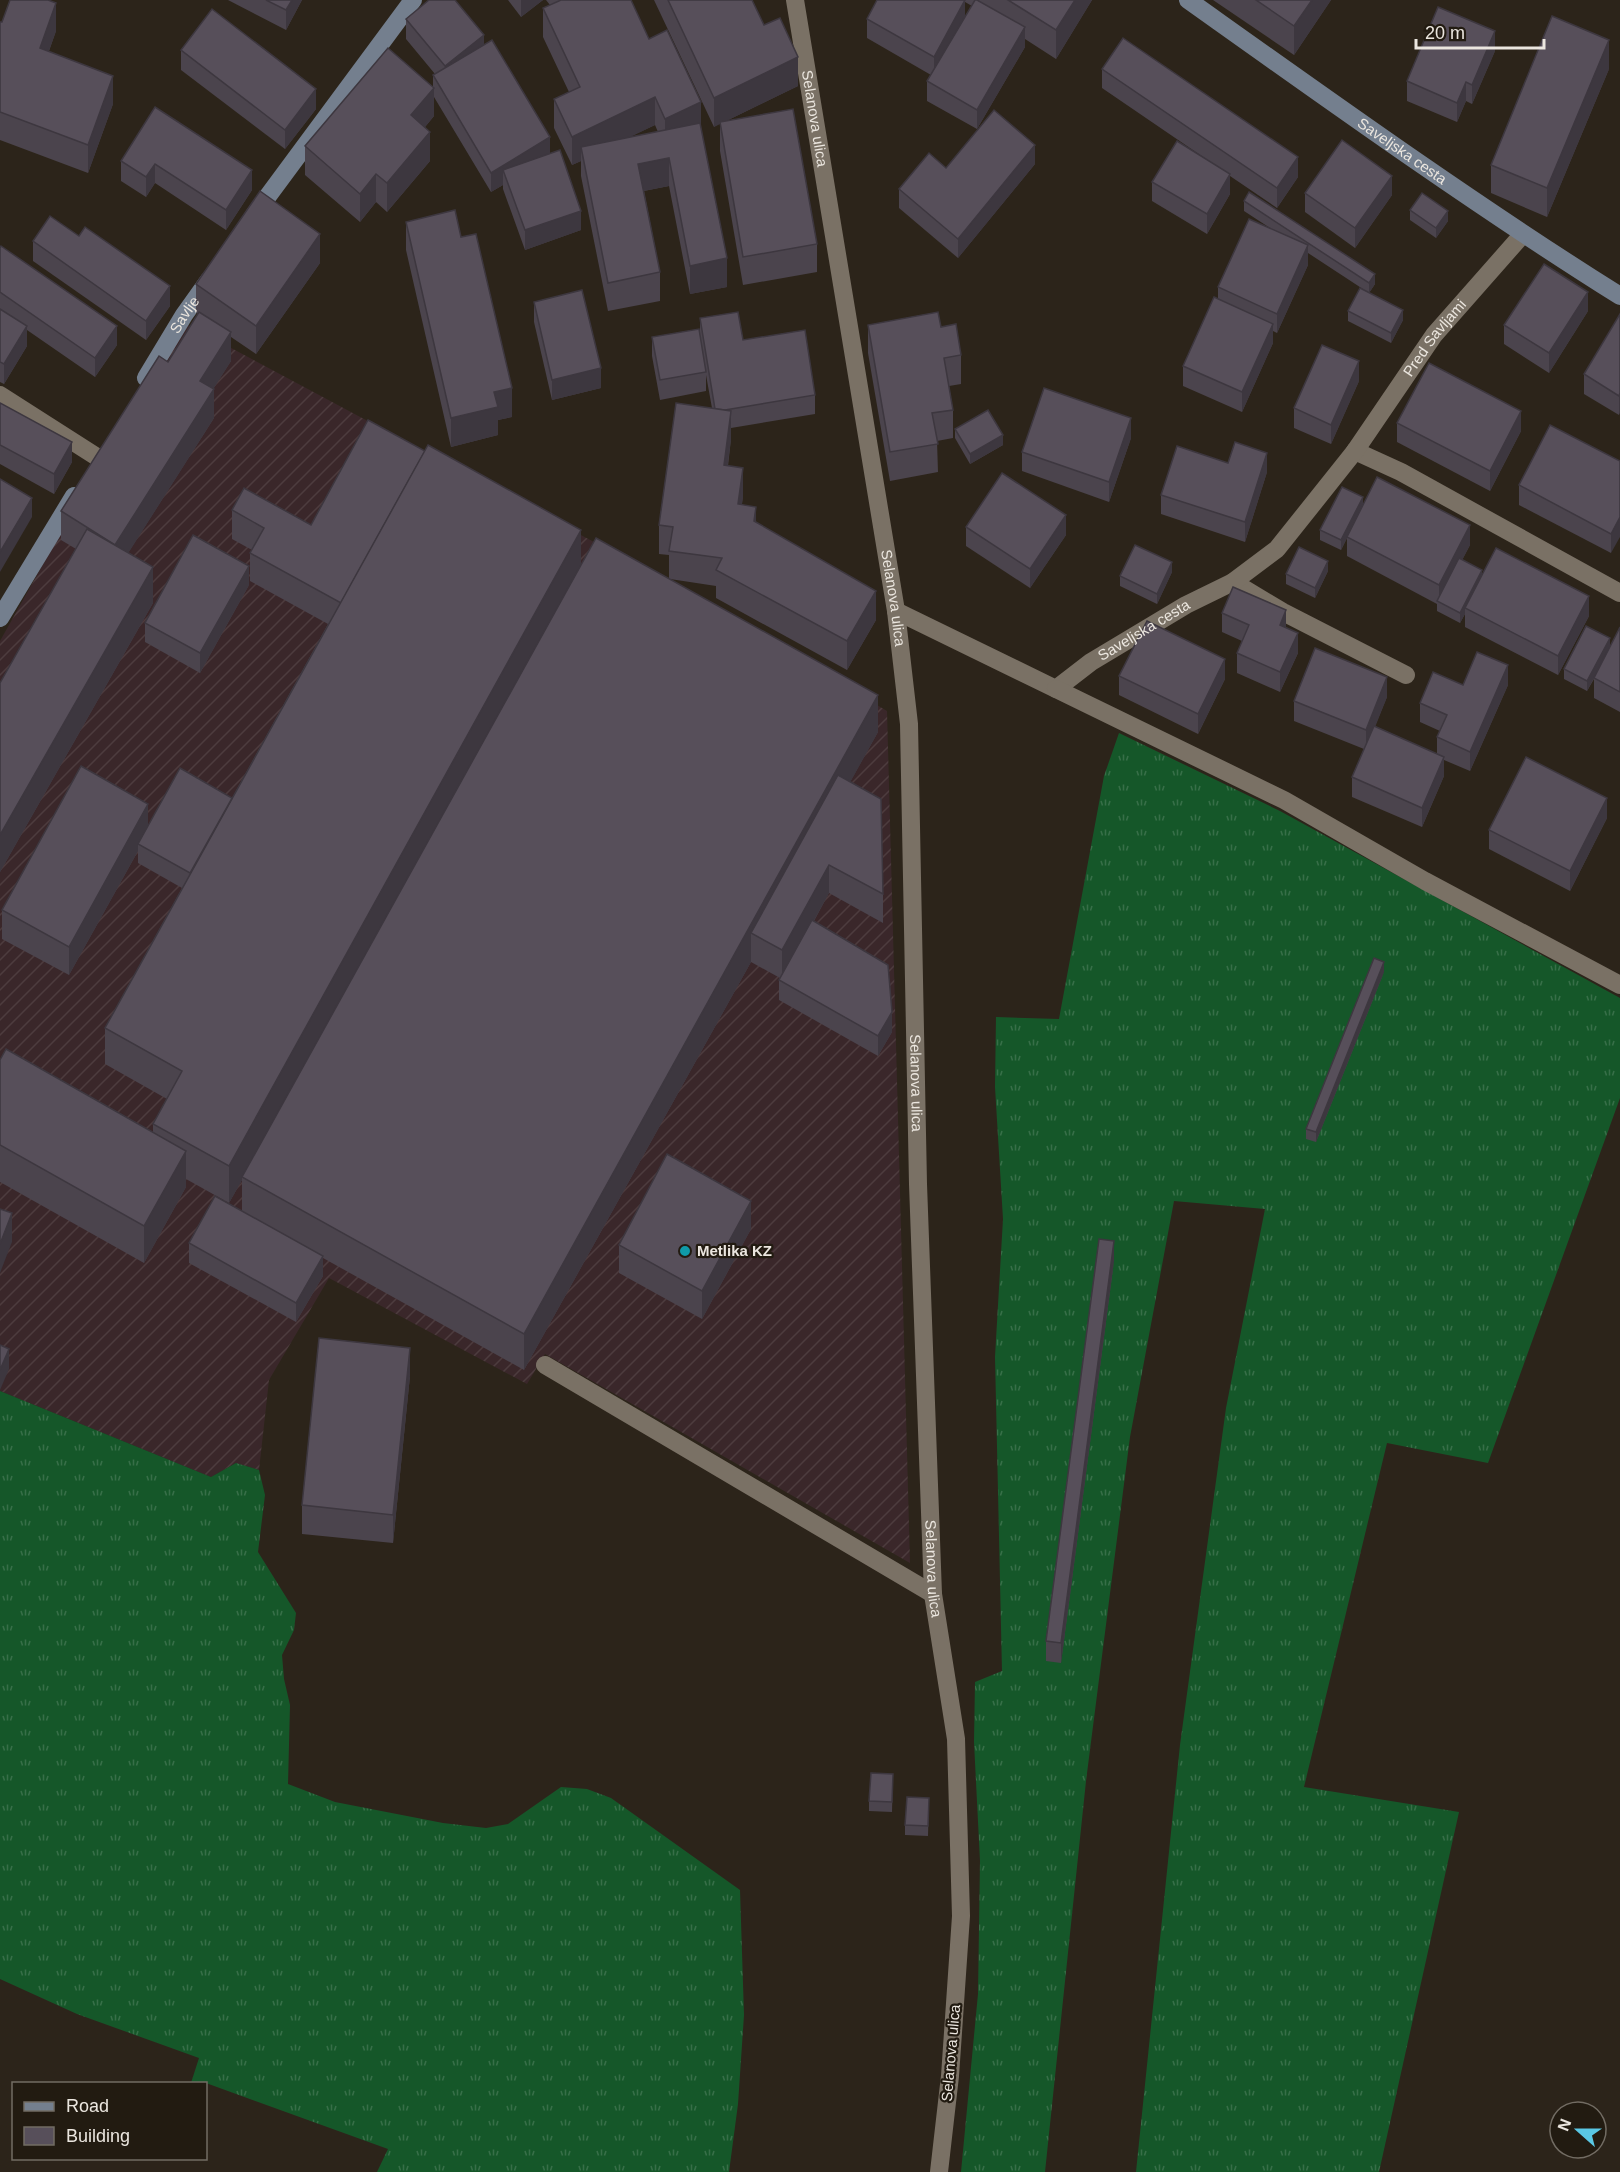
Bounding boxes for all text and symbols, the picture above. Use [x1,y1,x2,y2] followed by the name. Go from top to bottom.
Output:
[1416,12,1544,50] scale bar
[1425,23,1465,43] text: 20 m
[799,69,832,169] street label: Selanova ulica
[1355,114,1451,188] street label: Saveljska cesta
[166,293,203,336] street label: Savlje
[1399,296,1469,379] street label: Pred Savljami
[878,548,909,648] street label: Selanova ulica
[1095,595,1193,664] street label: Saveljska cesta
[907,1034,926,1133] street label: Selanova ulica
[697,1242,772,1259] place label: Metlika KZ
[678,1244,692,1258] marker: Metlika KZ
[922,1520,946,1619] street label: Selanova ulica
[938,2003,963,2102] street label: Selanova ulica
[12,2082,207,2160] legend
[66,2096,109,2116] text: Road
[1548,2100,1608,2160] north arrow
[1554,2116,1574,2133] text: N
[66,2126,130,2146] text: Building

